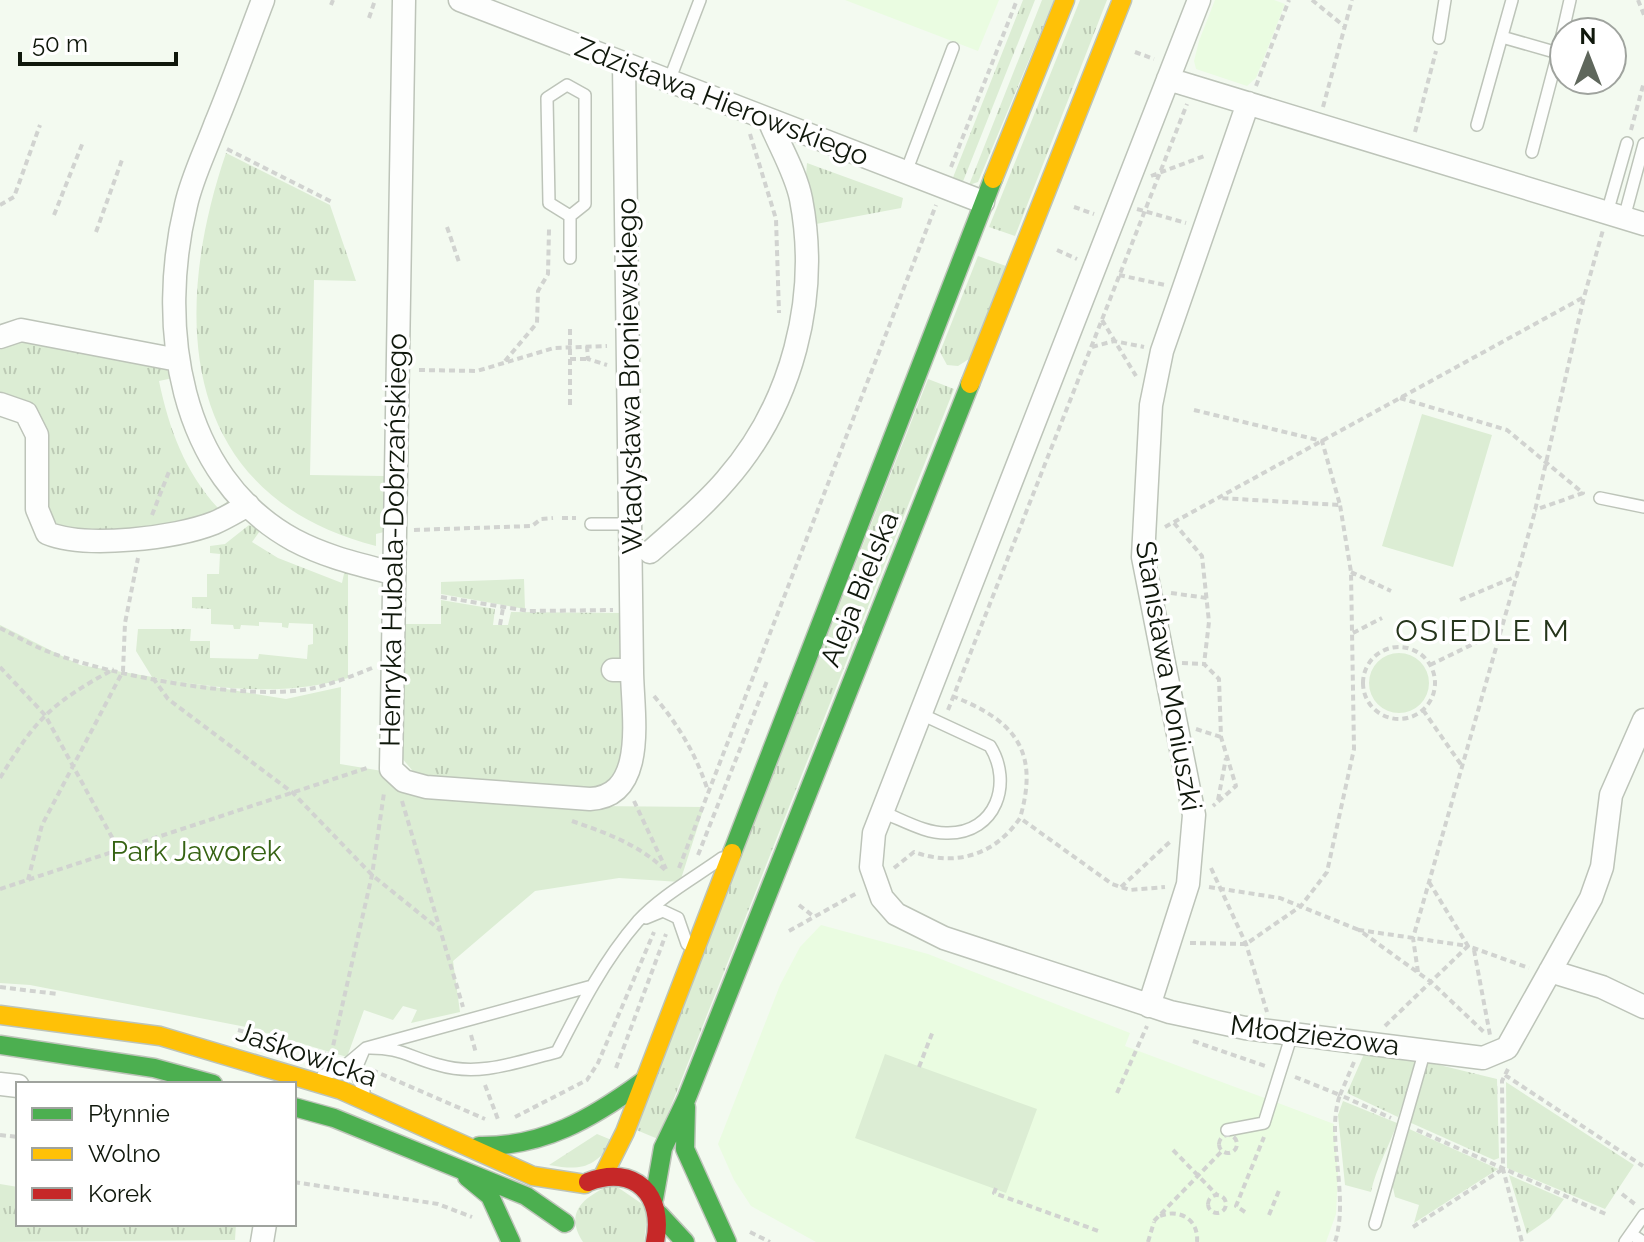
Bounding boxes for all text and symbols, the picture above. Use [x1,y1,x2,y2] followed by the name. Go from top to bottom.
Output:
[20,16,176,66] scale bar
[1548,16,1628,96] north arrow
[1580,23,1596,49] text: N
[32,29,88,58] text: 50 m
[570,30,873,173] street label: Zdzisława Hierowskiego
[610,197,649,555] street label: Władysława Broniewskiego
[373,333,414,747] street label: Henryka Hubala-Dobrzańskiego
[813,507,905,671] street label: Aleja Bielska
[1129,539,1208,814] street label: Stanisława Moniuszki
[1395,613,1571,648] district label: OSIEDLE M
[110,835,282,868] park label: Park Jaworek
[1228,1009,1401,1062] street label: Młodzieżowa
[232,1015,381,1094] street label: Jaśkowicka
[16,1082,296,1226] legend
[88,1099,170,1128] text: Płynnie
[88,1139,161,1168] text: Wolno
[88,1179,152,1208] text: Korek

